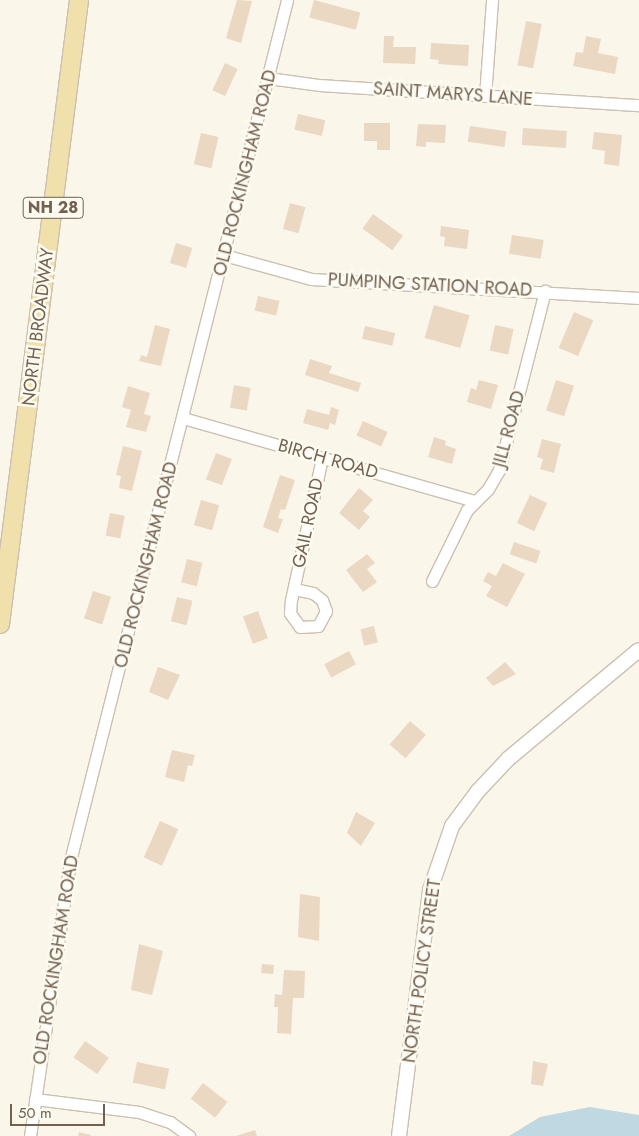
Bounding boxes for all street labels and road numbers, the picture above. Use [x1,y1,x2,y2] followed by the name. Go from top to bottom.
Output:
[209,68,281,278] street label: OLD ROCKINGHAM ROAD
[372,78,534,110] street label: SAINT MARYS LANE
[22,194,84,222] road number: NH 28
[18,247,58,407] street label: NORTH BROADWAY
[327,269,533,301] street label: PUMPING STATION ROAD
[488,388,530,470] street label: JILL ROAD
[276,434,380,484] street label: BIRCH ROAD
[110,460,182,670] street label: OLD ROCKINGHAM ROAD
[288,476,328,570] street label: GAIL ROAD
[29,854,83,1066] street label: OLD ROCKINGHAM ROAD
[398,878,446,1064] street label: NORTH POLICY STREET

